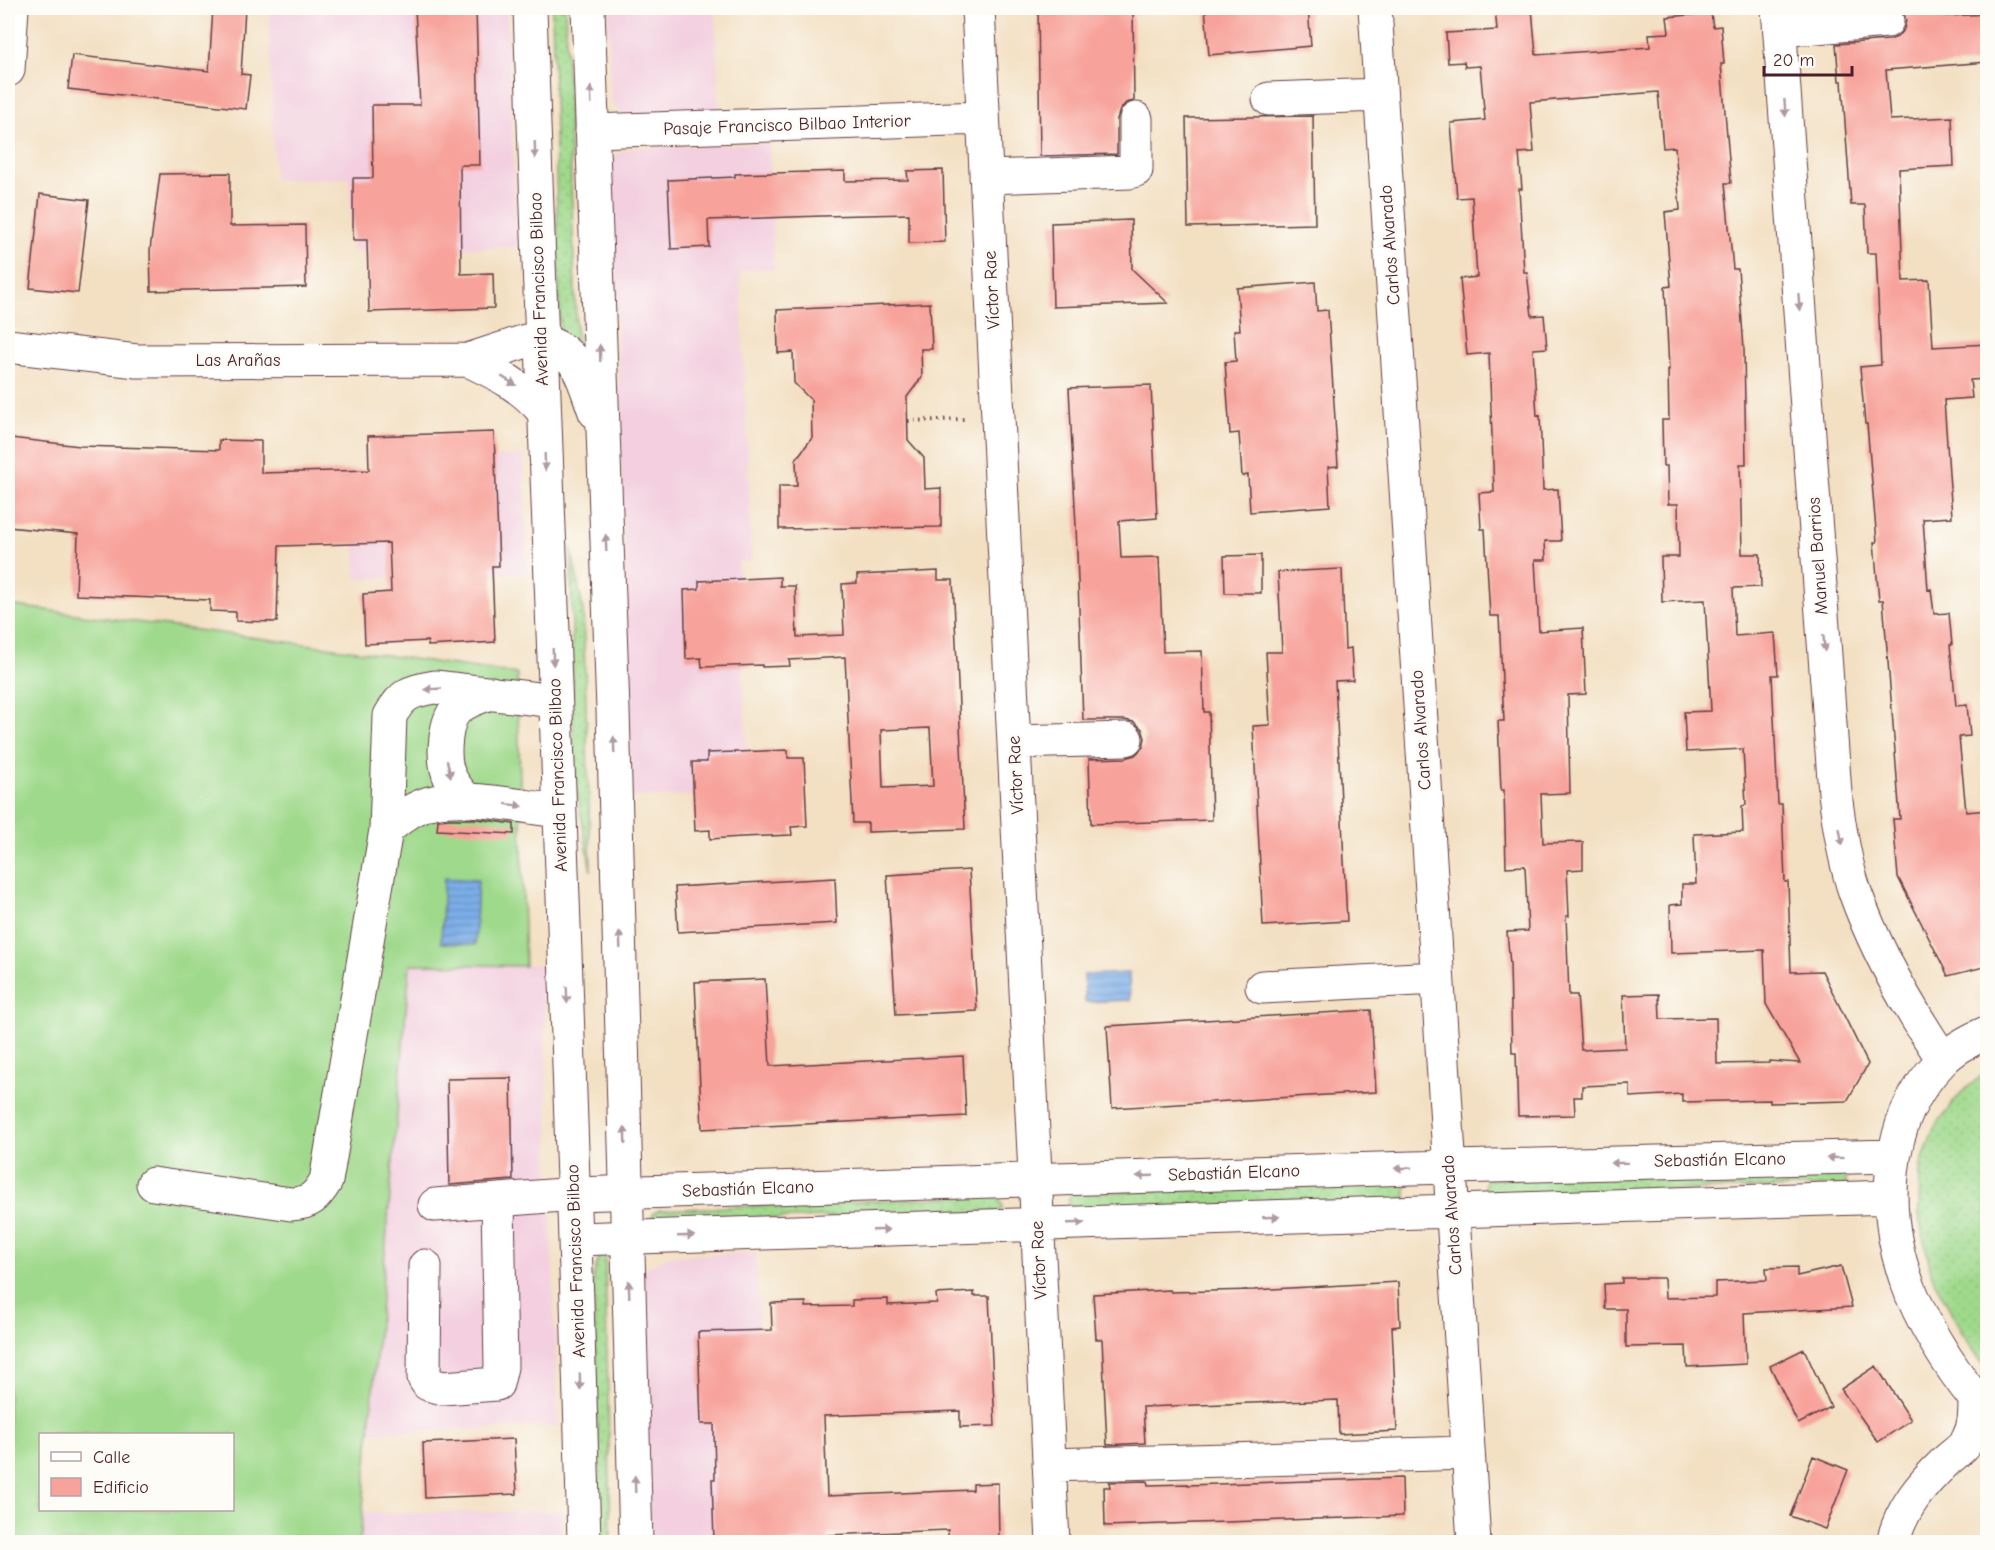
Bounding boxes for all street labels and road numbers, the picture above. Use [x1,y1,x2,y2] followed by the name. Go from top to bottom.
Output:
[663,110,912,140] street label: Pasaje Francisco Bilbao Interior
[1375,184,1405,306] street label: Carlos Alvarado
[525,192,553,386] street label: Avenida Francisco Bilbao
[979,250,1005,330] street label: Víctor Rae
[196,350,280,371] street label: Las Arañas
[1803,496,1833,616] street label: Manuel Barrios
[1406,669,1436,791] street label: Carlos Alvarado
[544,678,572,872] street label: Avenida Francisco Bilbao
[1003,735,1029,815] street label: Víctor Rae
[1654,1148,1786,1172] street label: Sebastián Elcano
[1437,1154,1467,1276] street label: Carlos Alvarado
[1168,1160,1300,1186] street label: Sebastián Elcano
[562,1164,590,1358] street label: Avenida Francisco Bilbao
[682,1176,814,1202] street label: Sebastián Elcano
[1026,1220,1052,1300] street label: Víctor Rae

